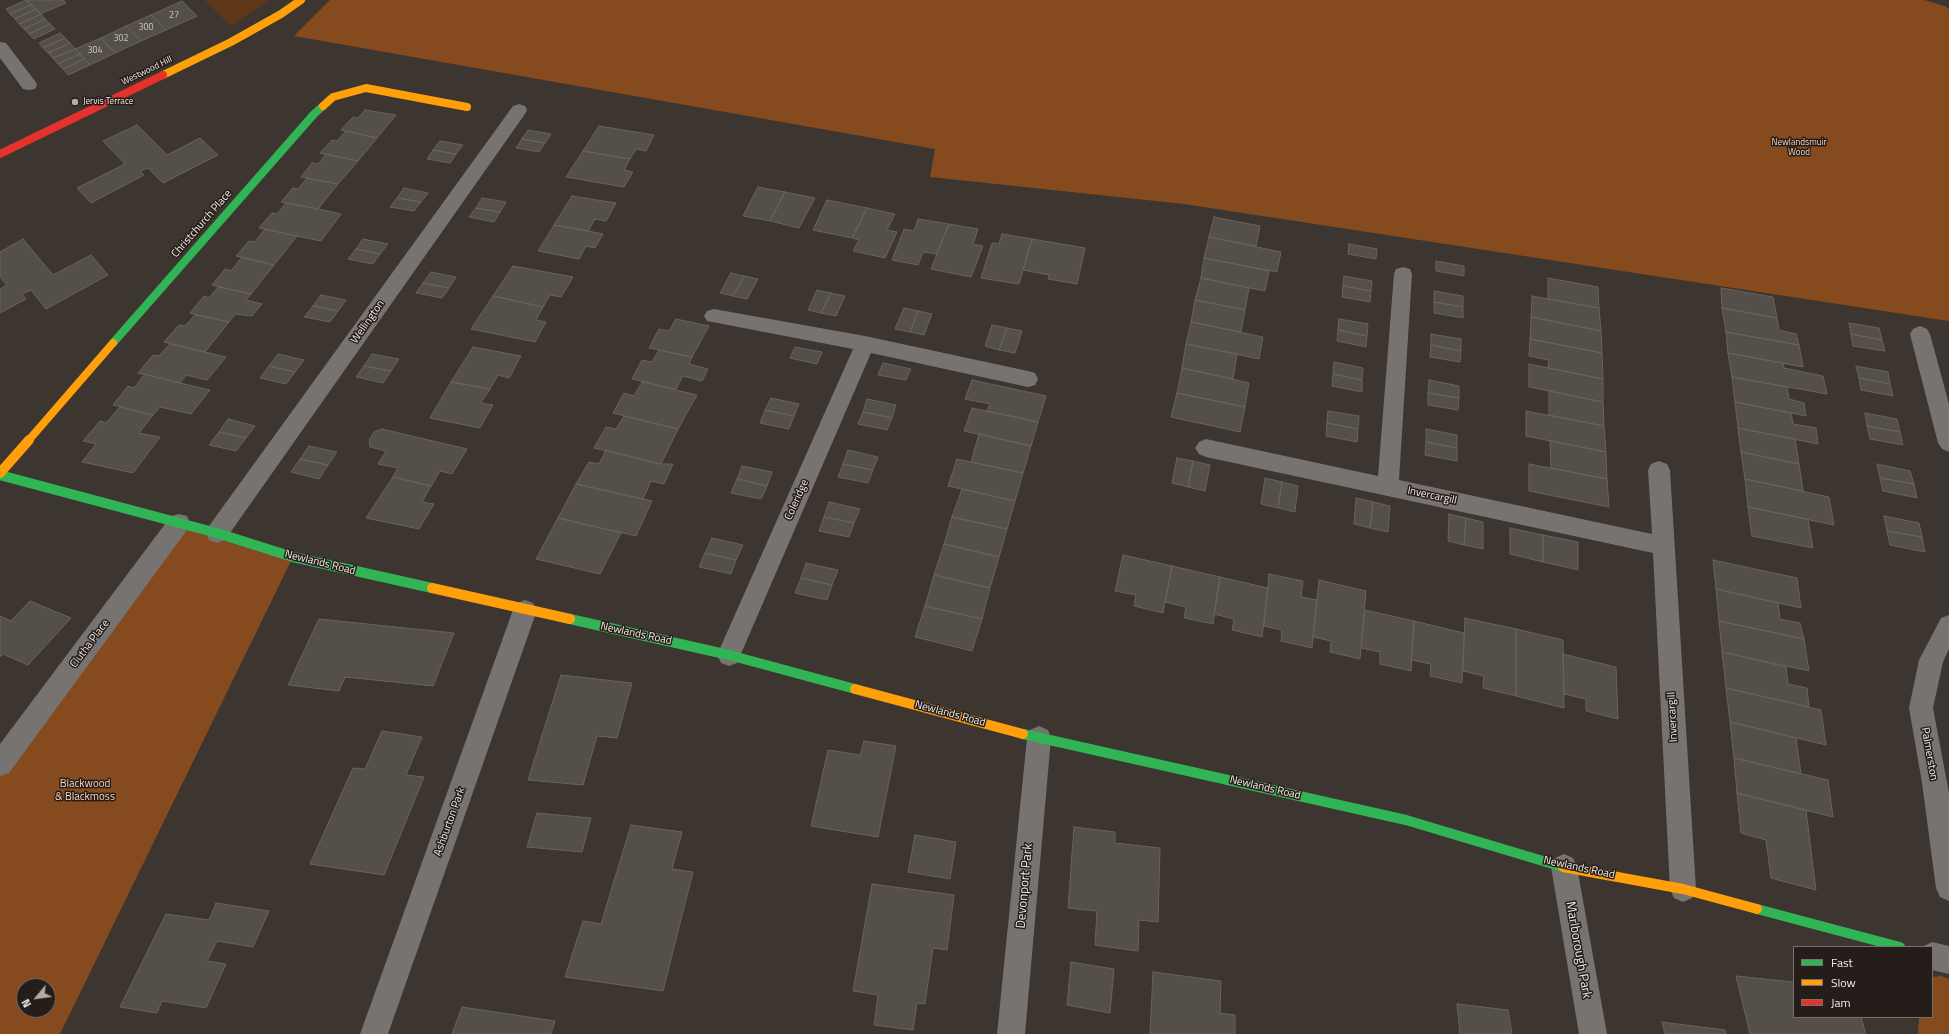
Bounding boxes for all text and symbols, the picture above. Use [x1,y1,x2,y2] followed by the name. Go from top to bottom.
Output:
[169,11,179,21] house number: 27
[138,23,154,33] house number: 300
[113,34,129,44] house number: 302
[87,46,103,56] house number: 304
[120,54,174,88] street label: Westwood Hill
[70,97,80,107] marker: Jervis Terrace
[83,97,133,107] place label: Jervis Terrace
[1771,138,1827,159] park label: Newlandsmuir Wood
[169,187,235,261] street label: Christchurch Place
[348,298,388,346] street label: Wellington
[782,478,812,522] street label: Coleridge
[1406,484,1458,508] street label: Invercargill
[283,548,357,578] street label: Newlands Road
[68,617,112,671] street label: Clutha Place
[599,620,673,648] street label: Newlands Road
[1665,692,1681,742] street label: Invercargill
[913,698,987,730] street label: Newlands Road
[1918,726,1940,782] street label: Palmerston
[1228,773,1302,803] street label: Newlands Road
[55,777,115,803] park label: Blackwood & Blackmoss
[431,786,469,858] street label: Ashburton Park
[1014,843,1036,929] street label: Devonport Park
[1542,854,1616,882] street label: Newlands Road
[1562,900,1594,1000] street label: Marlborough Park
[1793,946,1933,1018] legend
[1831,953,1853,972] text: Fast
[1831,973,1856,992] text: Slow
[16,978,56,1018] north arrow
[1831,993,1851,1012] text: Jam
[18,996,35,1011] text: N

